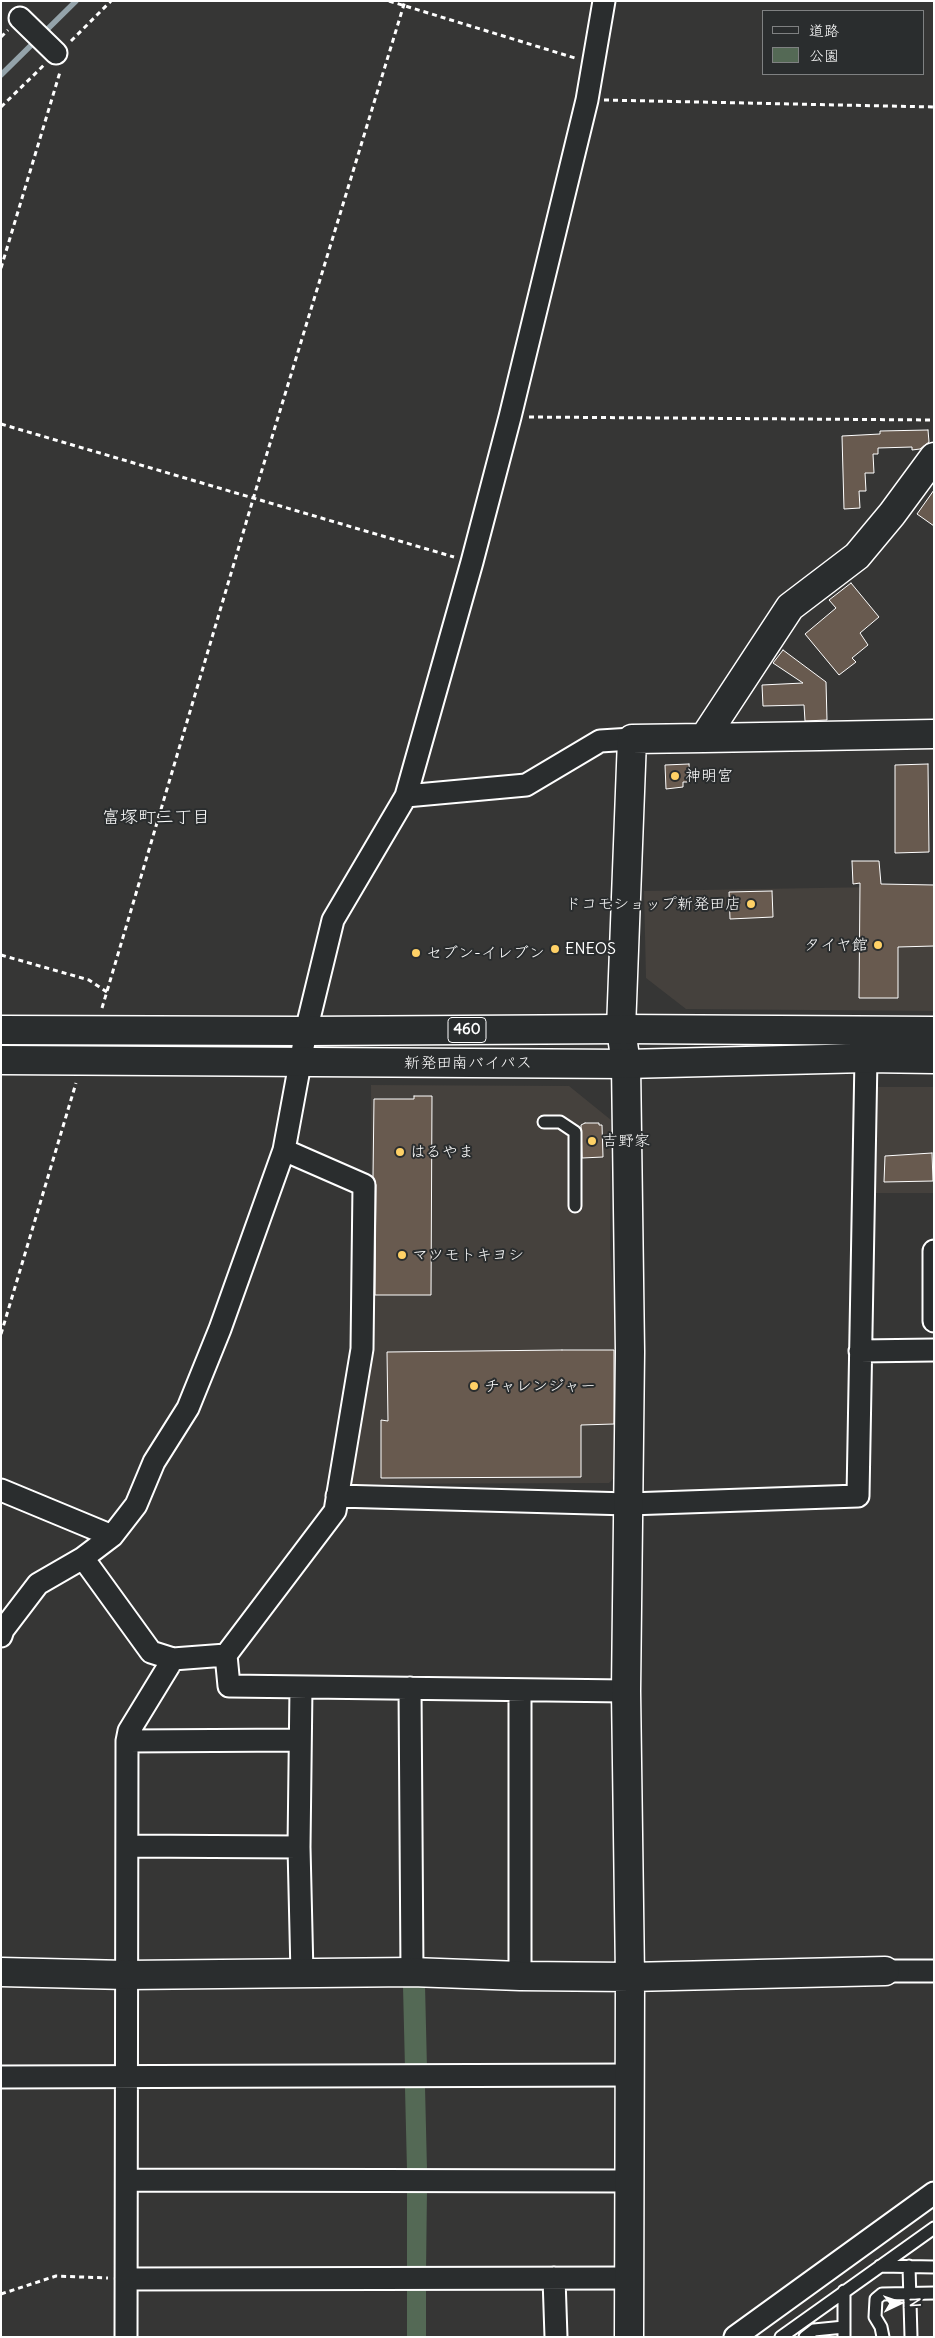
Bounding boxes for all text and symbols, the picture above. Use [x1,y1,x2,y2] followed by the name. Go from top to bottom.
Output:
[762,10,925,75] legend
[809,21,839,40] text: 道路
[809,46,839,65] text: 公園
[685,766,733,786] place label: 神明宮
[669,770,681,782] marker: 神明宮
[102,807,210,829] district label: 富塚町三丁目
[565,894,741,914] place label: ドコモショップ新発田店
[745,898,757,910] marker: ドコモショップ新発田店
[804,935,868,955] place label: タイヤ館
[565,939,616,959] place label: ENEOS
[872,939,884,951] marker: タイヤ館
[426,943,545,963] place label: セブン-イレブン
[549,943,561,955] marker: ENEOS
[410,947,422,959] marker: セブン-イレブン
[448,1018,486,1042] road number: 460
[404,1053,532,1073] street label: 新発田南バイパス
[602,1131,650,1151] place label: 吉野家
[586,1135,598,1147] marker: 吉野家
[410,1142,474,1162] place label: はるやま
[394,1146,406,1158] marker: はるやま
[412,1245,524,1265] place label: マツモトキヨシ
[396,1249,408,1261] marker: マツモトキヨシ
[484,1376,596,1396] place label: チャレンジャー
[468,1380,480,1392] marker: チャレンジャー
[875,2278,925,2328] north arrow
[906,2297,924,2308] text: N

